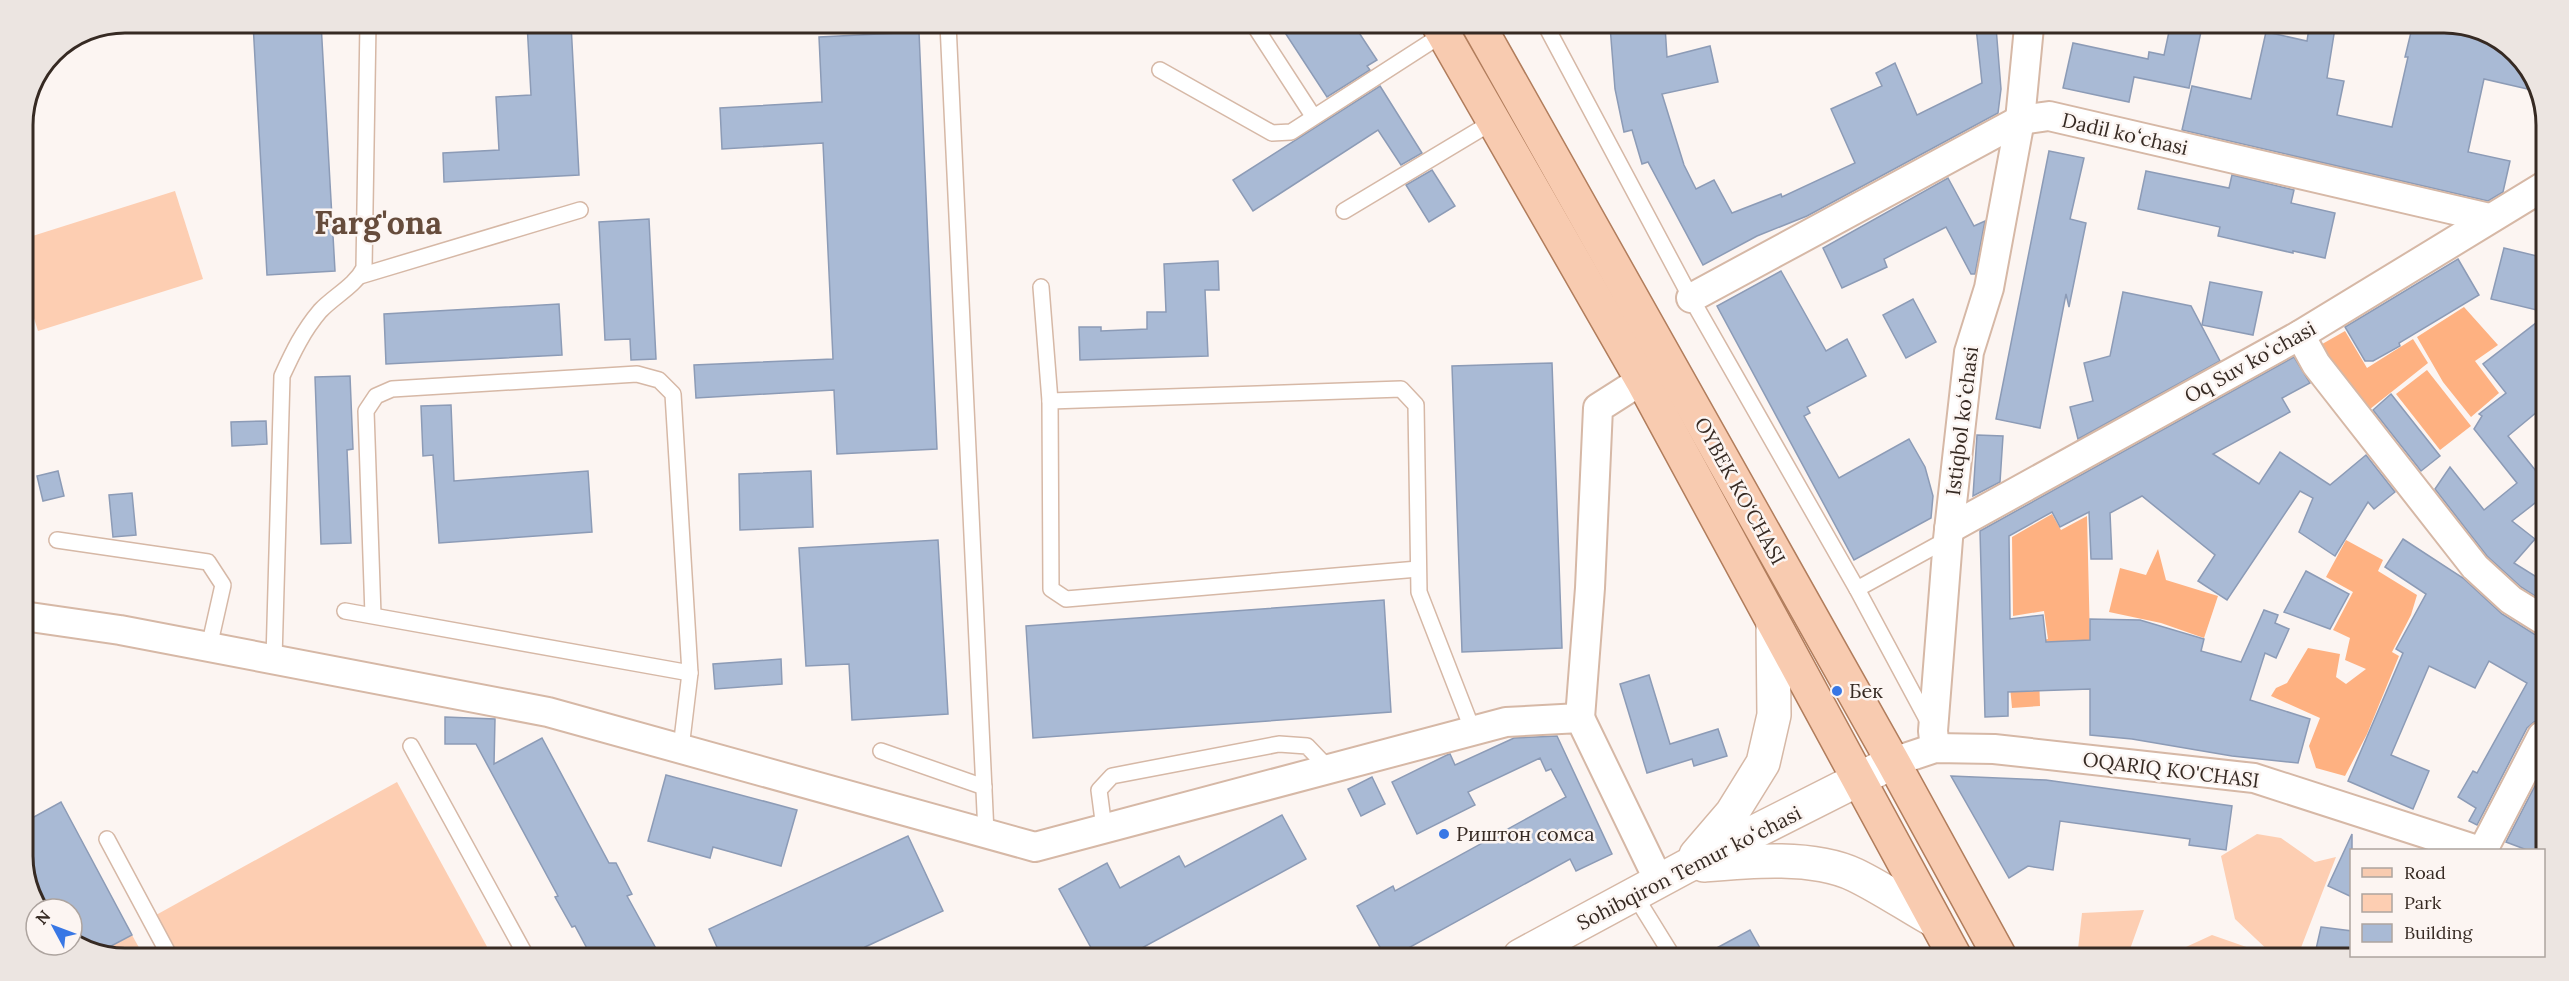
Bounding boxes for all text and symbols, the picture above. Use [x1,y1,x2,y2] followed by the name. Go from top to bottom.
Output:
[2060,107,2191,160] street label: Dadil koʻchasi
[314,202,442,243] district label: Farg'ona
[2180,315,2320,408] street label: Oq Suv koʻchasi
[1940,345,1983,497] street label: Istiqbol koʻchasi
[1690,413,1791,569] street label: OYBEK KO‘CHASI
[1849,678,1883,703] place label: Бек
[1830,684,1844,698] marker: Бек
[2081,746,2261,793] street label: OQARIQ KO'CHASI
[1572,800,1805,935] street label: Sohibqiron Temur koʻchasi
[1456,821,1594,846] place label: Риштон сомса
[1437,827,1451,841] marker: Риштон сомса
[2350,849,2545,957] legend
[2404,861,2446,884] text: Road
[2404,891,2442,914] text: Park
[24,897,84,957] north arrow
[31,906,54,928] text: N
[2404,921,2474,944] text: Building

